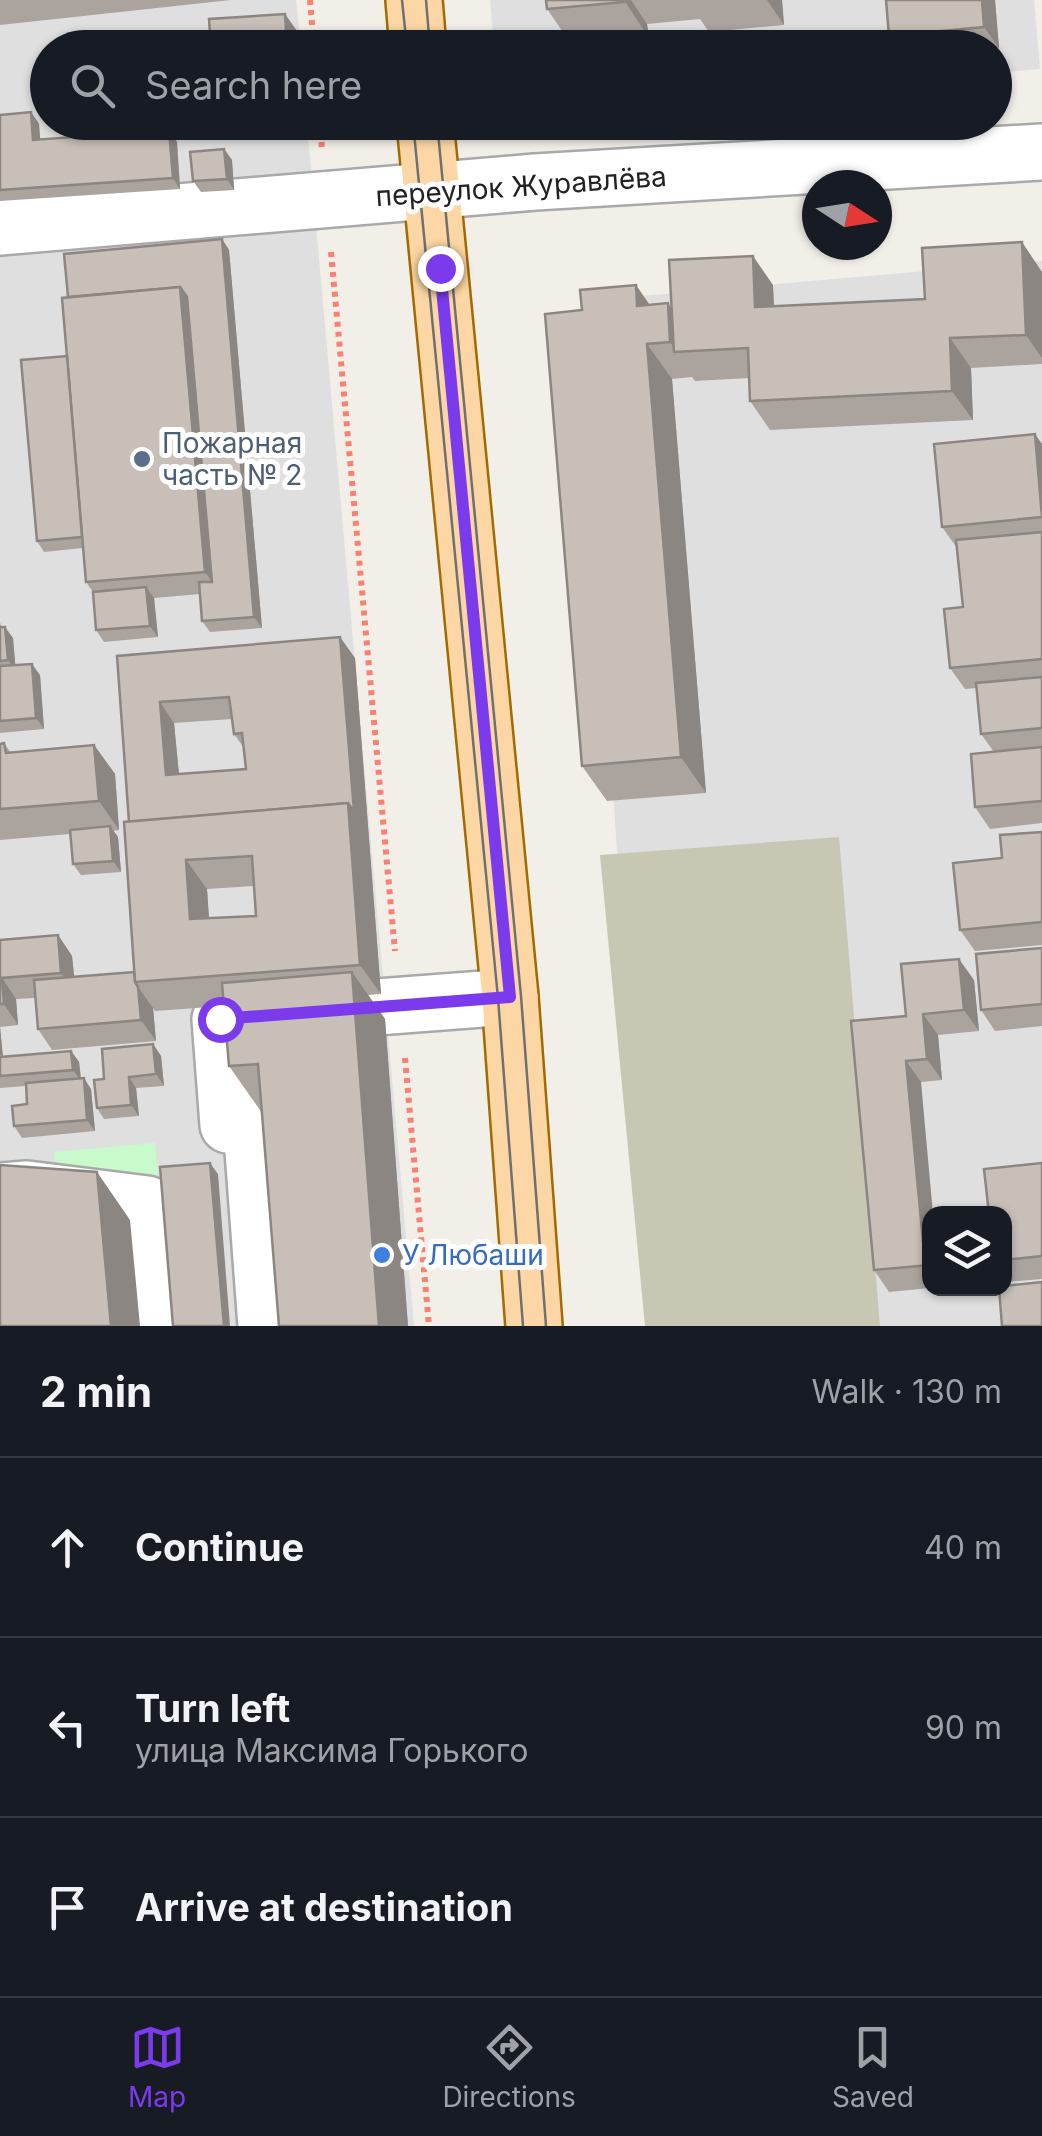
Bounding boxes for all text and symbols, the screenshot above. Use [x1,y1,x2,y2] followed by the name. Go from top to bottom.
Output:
[30,30,1012,140] search box
[65,58,120,113] icon: search
[145,62,362,108] text: Search here
[374,159,668,213] street label: переулок Журавлёва
[802,170,892,260] north arrow
[418,246,464,292] route end
[162,426,302,492] place label: Пожарная часть № 2
[131,448,153,470] marker: Пожарная часть № 2
[198,997,244,1043] route start
[922,1206,1012,1296] map controls
[922,1206,1012,1296] button: layers
[402,1238,544,1272] place label: У Любаши
[371,1244,393,1266] marker: У Любаши
[40,1366,152,1417] text: 2 min
[812,1372,1002,1411] text: Walk · 130 m
[40,1520,95,1575] icon: ahead
[135,1524,304,1570] text: Continue
[924,1528,1002,1567] text: 40 m
[135,1685,290,1731] text: Turn left
[40,1700,95,1755] icon: left
[925,1708,1002,1747] text: 90 m
[135,1731,528,1770] text: улица Максима Горького
[40,1880,95,1935] icon: arrive
[135,1884,513,1930] text: Arrive at destination
[128,2020,186,2114] tab: Map
[442,2020,576,2114] tab: Directions
[832,2020,914,2114] tab: Saved

